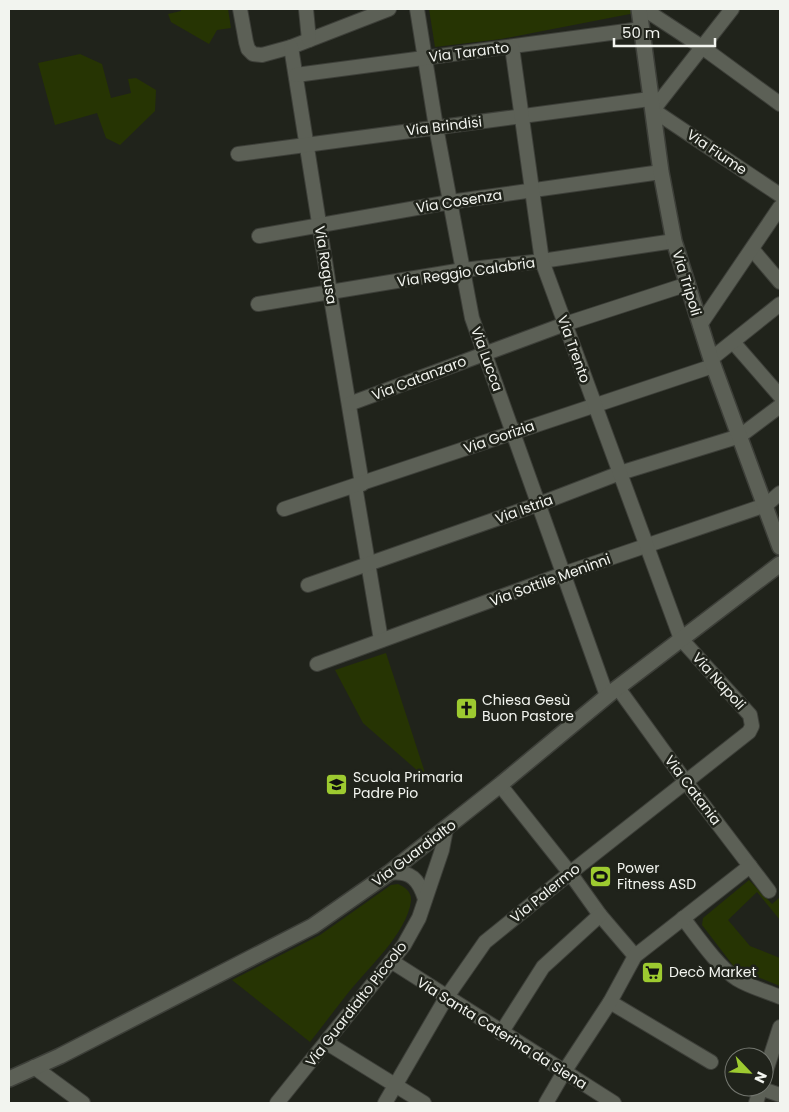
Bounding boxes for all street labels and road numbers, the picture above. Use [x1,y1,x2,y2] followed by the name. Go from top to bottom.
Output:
[428,37,510,67] street label: Via Taranto
[405,111,483,141] street label: Via Brindisi
[683,125,751,180] street label: Via Fiume
[415,184,503,218] street label: Via Cosenza
[310,224,342,306] street label: Via Ragusa
[668,248,706,318] street label: Via Tripoli
[396,252,536,292] street label: Via Reggio Calabria
[553,312,595,386] street label: Via Trento
[466,324,508,394] street label: Via Lucca
[369,351,469,405] street label: Via Catanzaro
[461,416,537,458] street label: Via Gorizia
[492,489,556,529] street label: Via Istria
[487,549,613,611] street label: Via Sottile Meninni
[688,648,750,714] street label: Via Napoli
[660,751,726,829] street label: Via Catania
[368,815,460,891] street label: Via Guardialto
[506,859,584,927] street label: Via Palermo
[301,937,411,1071] street label: Via Guardialto Piccolo
[413,972,591,1094] street label: Via Santa Caterina da Siena

